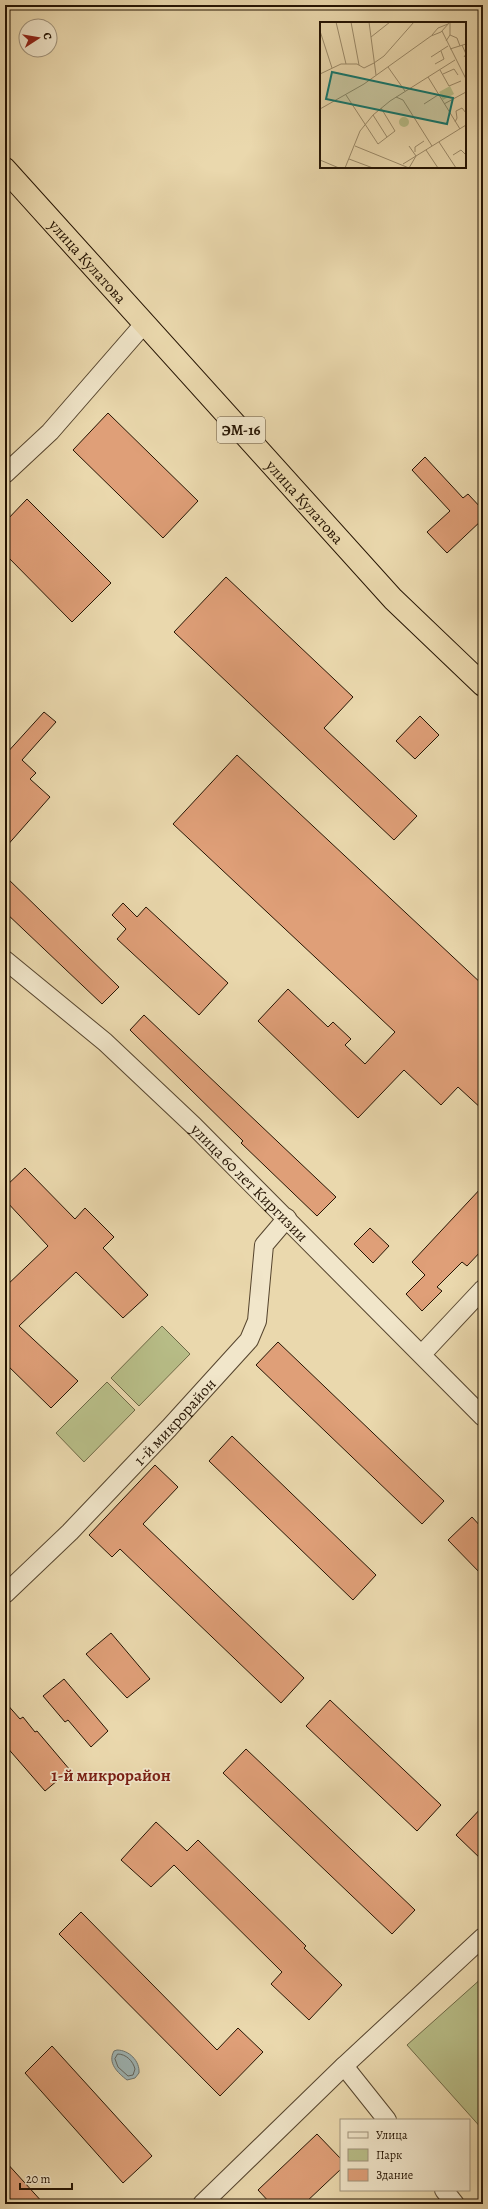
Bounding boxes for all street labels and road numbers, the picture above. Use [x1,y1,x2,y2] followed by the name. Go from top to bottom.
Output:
[43,214,132,309] street label: улица Кулатова
[217,417,265,443] road number: ЭМ-16
[260,455,349,550] street label: улица Кулатова
[185,1118,313,1247] street label: улица 60 лет Киргизии
[129,1374,221,1471] street label: 1-й микрорайон

